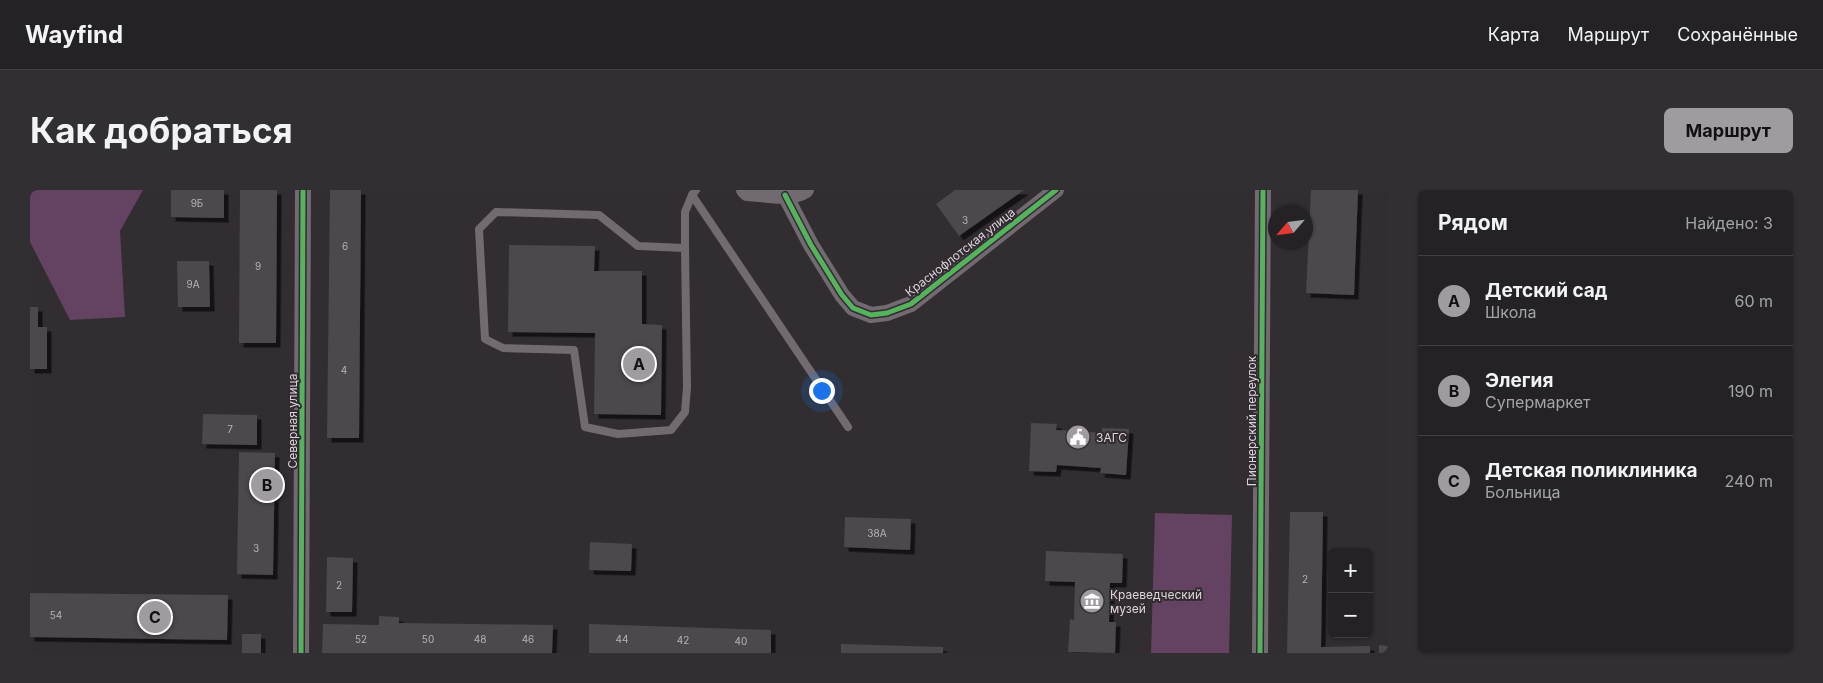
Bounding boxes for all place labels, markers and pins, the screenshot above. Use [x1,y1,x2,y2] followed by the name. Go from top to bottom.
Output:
[623,345,655,383] pin: A
[1065,424,1091,450] public building icon: ЗАГС
[1096,430,1127,445] place label: ЗАГС
[251,466,283,504] pin: B
[1110,587,1202,616] place label: Краеведческий музей
[1079,588,1105,614] museum icon: Краеведческий музей
[139,598,171,636] pin: C

